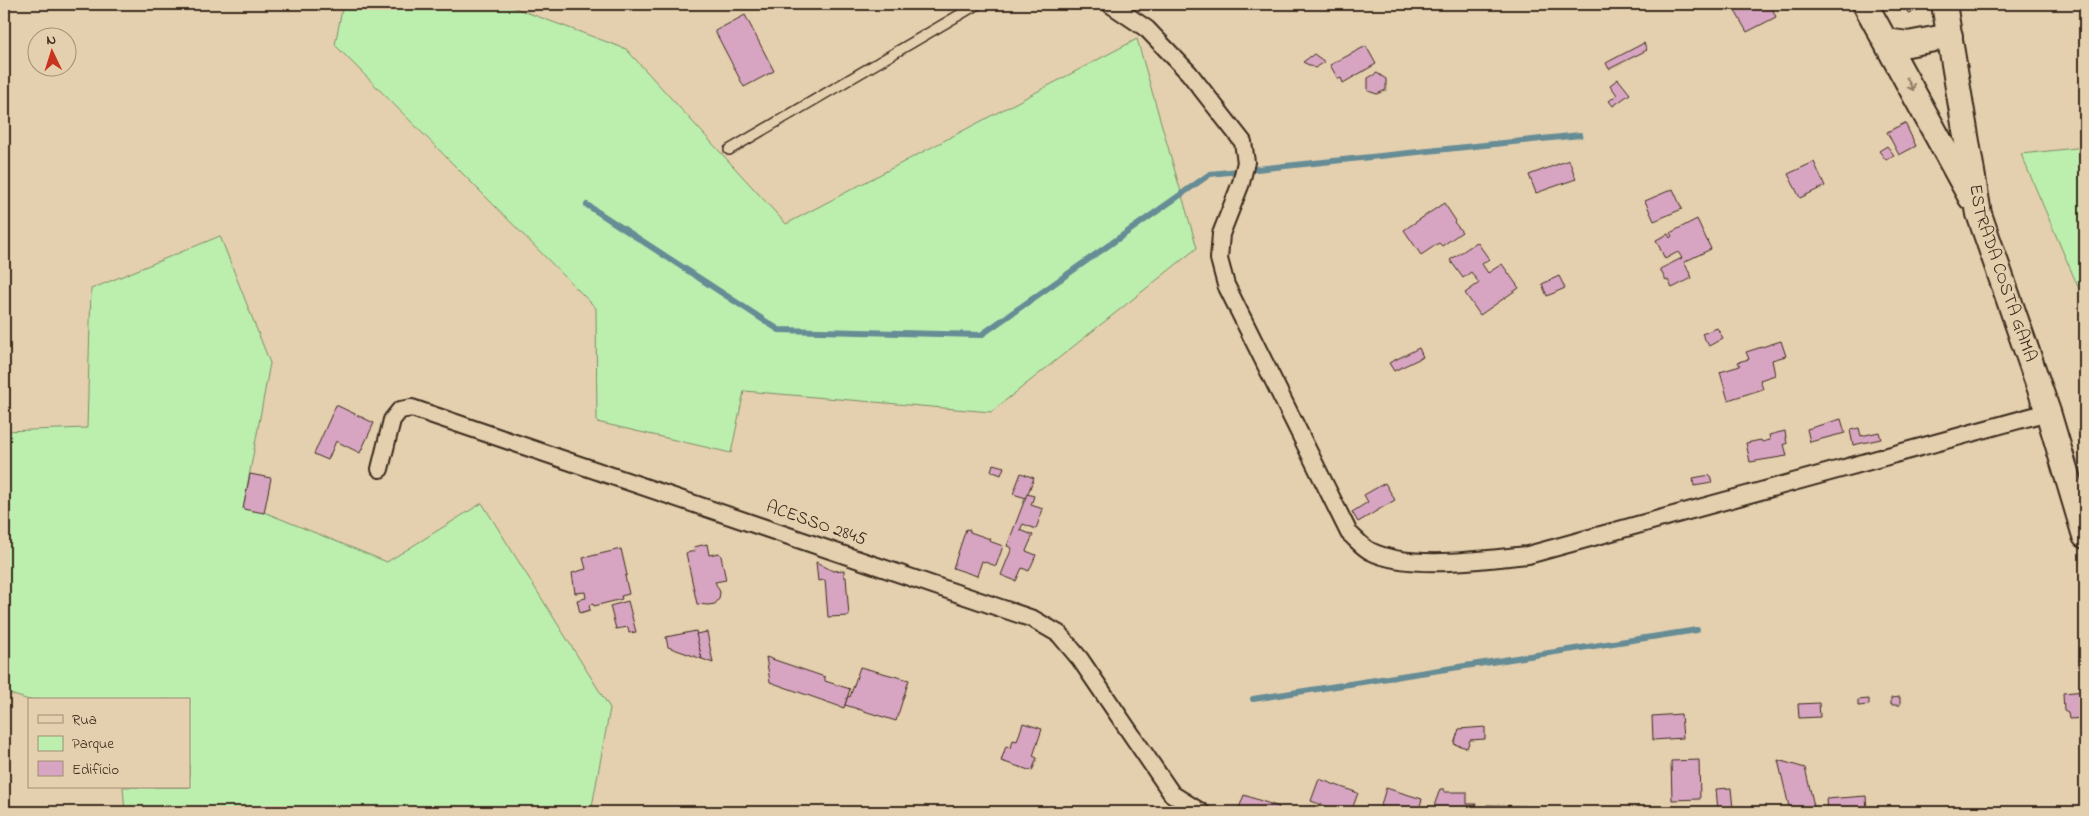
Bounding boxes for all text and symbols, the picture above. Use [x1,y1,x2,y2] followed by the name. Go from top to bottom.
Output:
[28,28,78,78] north arrow
[46,30,57,51] text: N
[1905,76,1915,91] one-way arrow
[1961,182,2043,366] street label: ESTRADA COSTA GAMA
[762,495,870,553] street label: ACESSO 2845
[28,698,190,788] legend
[72,709,97,731] text: Rua
[72,733,114,755] text: Parque
[72,759,119,781] text: Edifício

